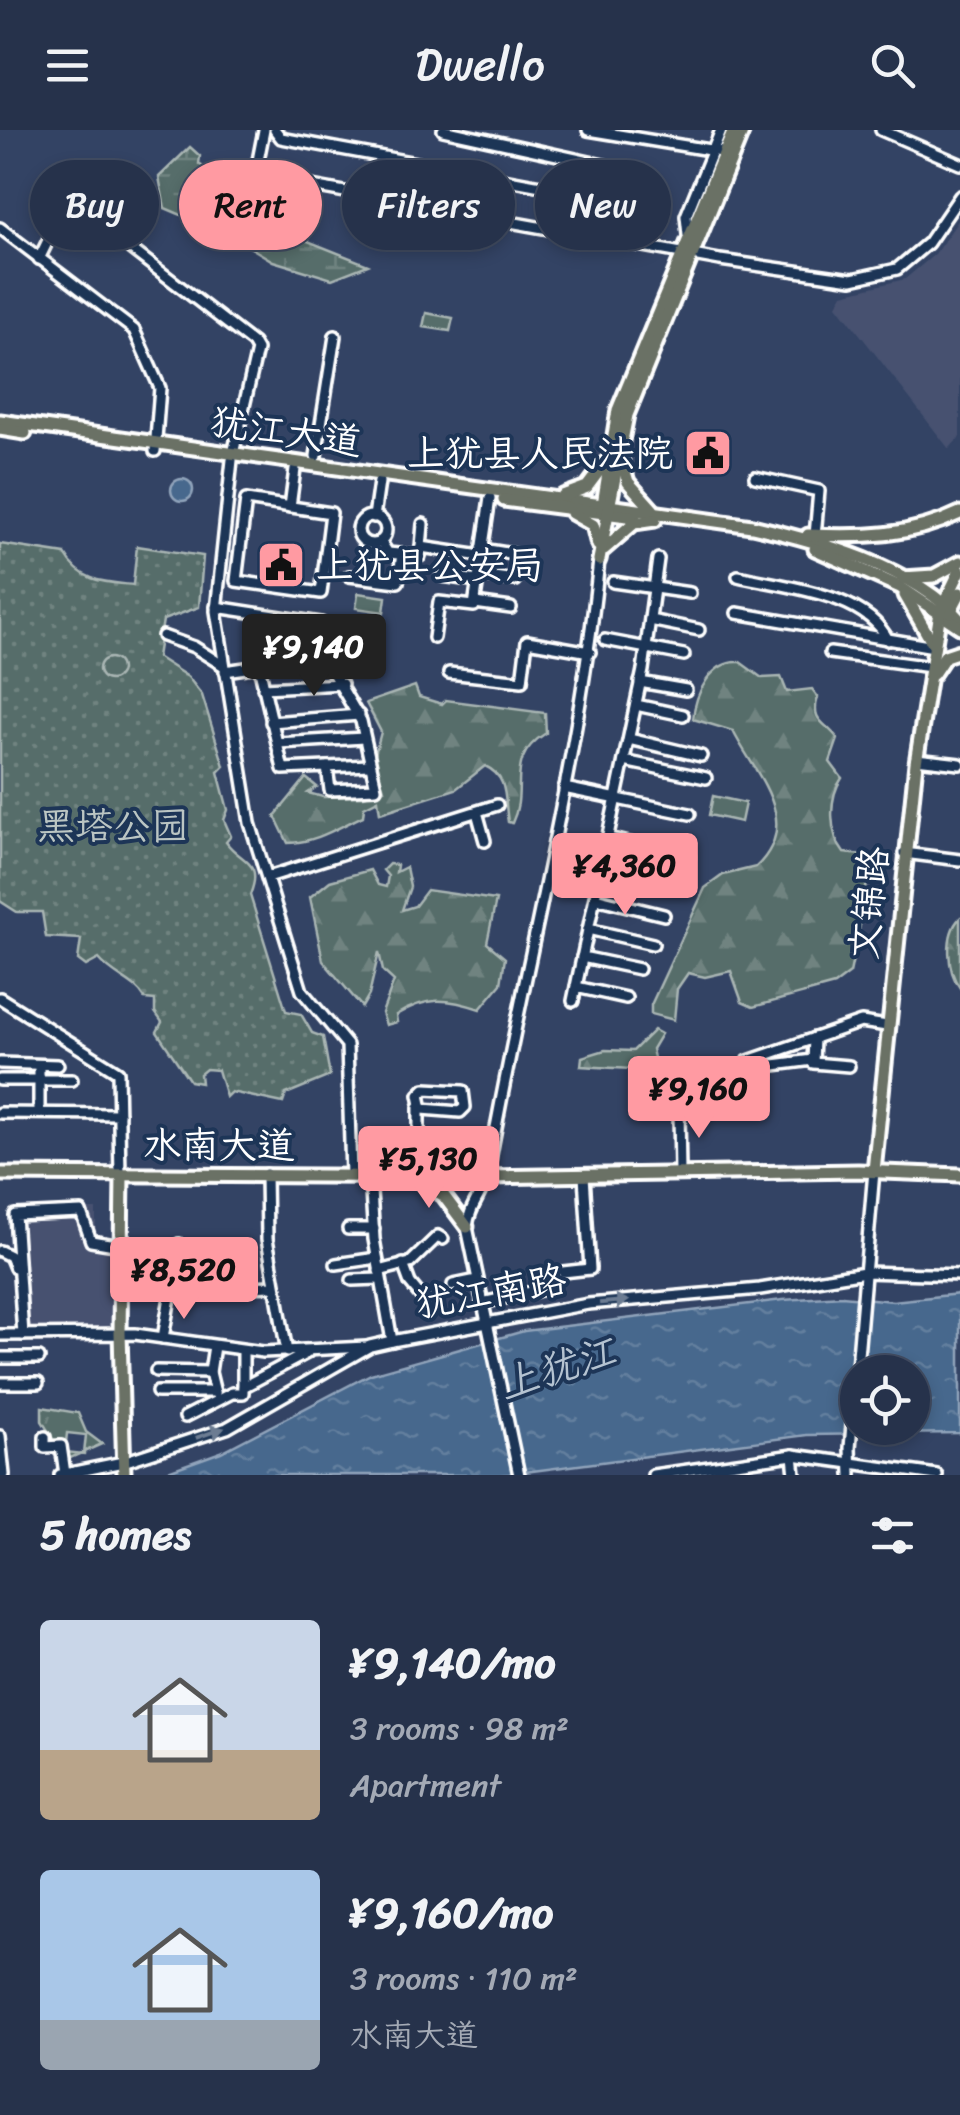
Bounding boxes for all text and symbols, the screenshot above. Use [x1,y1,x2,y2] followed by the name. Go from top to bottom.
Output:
[415,25,545,105] text: Dwello
[40,38,95,93] icon: menu
[865,38,920,93] icon: search
[30,160,159,250] chip: Buy
[179,160,322,250] chip: Rent
[342,160,515,250] chip: Filters
[535,160,671,250] chip: New
[206,388,366,476] street label: 犹江大道
[407,420,673,487] place label: 上犹县人民法院
[682,427,734,479] public building icon: 上犹县人民法院
[316,532,544,599] place label: 上犹县公安局
[255,539,307,591] public building icon: 上犹县公安局
[233,614,395,699] pin: ¥9,140
[264,618,364,675] text: ¥9,140
[37,793,189,860] park label: 黑塔公园
[544,833,706,918] pin: ¥4,360
[574,837,676,894] text: ¥4,360
[830,843,908,963] street label: 文锦路
[618,1056,780,1141] pin: ¥9,160
[650,1060,748,1117] text: ¥9,160
[143,1112,295,1179] street label: 水南大道
[348,1126,510,1211] pin: ¥5,130
[380,1130,478,1187] text: ¥5,130
[103,1237,265,1322] pin: ¥8,520
[132,1241,236,1298] text: ¥8,520
[410,1246,572,1338] street label: 犹江南路
[598,1294,630,1310] one-way arrow
[489,1315,627,1420] water label: 上犹江
[840,1355,930,1445] map controls
[840,1355,930,1445] button: locate
[196,1425,226,1440] one-way arrow
[40,1498,191,1572] text: 5 homes
[865,1508,920,1563] icon: filters
[350,1626,556,1700] text: ¥9,140/mo
[120,1660,240,1780] icon: home
[350,1700,569,1757] text: 3 rooms · 98 m²
[350,1757,501,1814] text: Apartment
[350,1876,553,1950] text: ¥9,160/mo
[120,1910,240,2030] icon: home
[350,1950,578,2007] text: 3 rooms · 110 m²
[350,2007,478,2064] text: 水南大道

